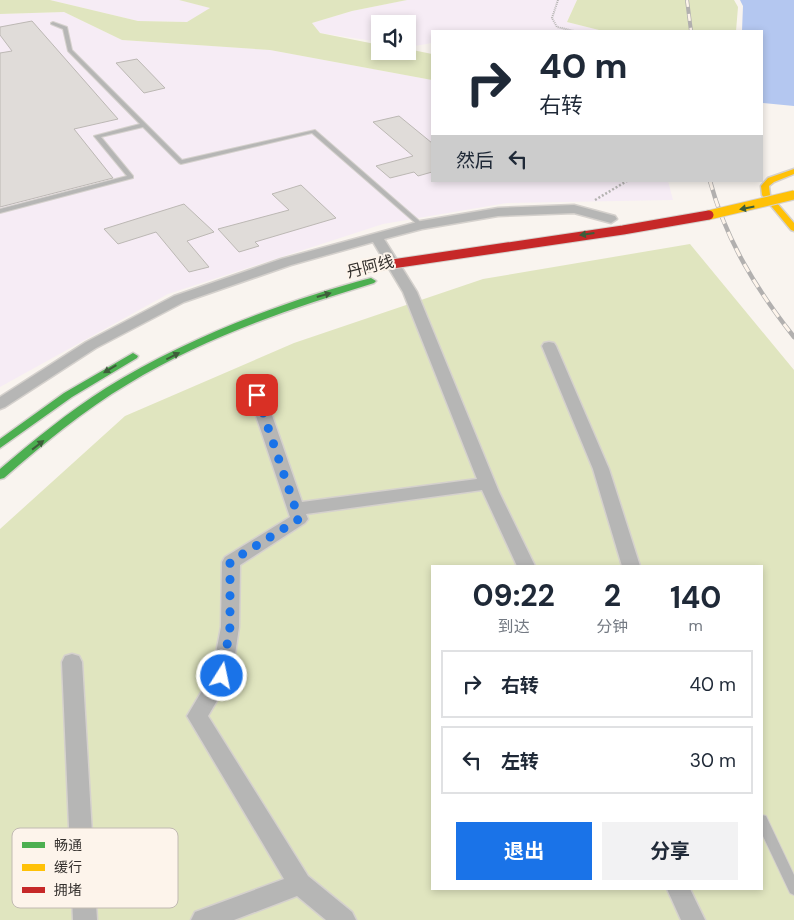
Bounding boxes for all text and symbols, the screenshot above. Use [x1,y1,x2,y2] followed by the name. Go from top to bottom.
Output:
[371,15,416,60] map controls
[371,15,416,60] button: sound
[539,43,628,89] text: 40 m
[456,50,521,115] icon: right
[539,91,583,120] text: 右转
[504,145,532,173] icon: left
[456,148,494,173] text: 然后
[739,204,755,212] one-way arrow
[578,230,594,238] one-way arrow
[344,250,396,282] street label: 丹阿线
[316,291,331,299] one-way arrow
[166,351,180,359] one-way arrow
[103,365,116,374] one-way arrow
[236,374,278,416] pin
[243,381,271,409] icon: arrive
[31,439,44,450] one-way arrow
[473,576,555,615] text: 09:22
[604,576,621,615] text: 2
[670,578,721,617] text: 140
[689,615,703,636] text: m
[498,616,530,637] text: 到达
[596,616,628,637] text: 分钟
[195,649,247,701] position arrow
[458,670,486,698] icon: right
[689,672,736,697] text: 40 m
[501,673,539,698] text: 右转
[458,746,486,774] icon: left
[690,748,736,773] text: 30 m
[501,749,539,774] text: 左转
[456,822,592,880] button: 退出
[602,822,738,880] button: 分享
[12,828,178,908] legend
[54,836,82,854] text: 畅通
[54,858,82,876] text: 缓行
[54,881,82,899] text: 拥堵

